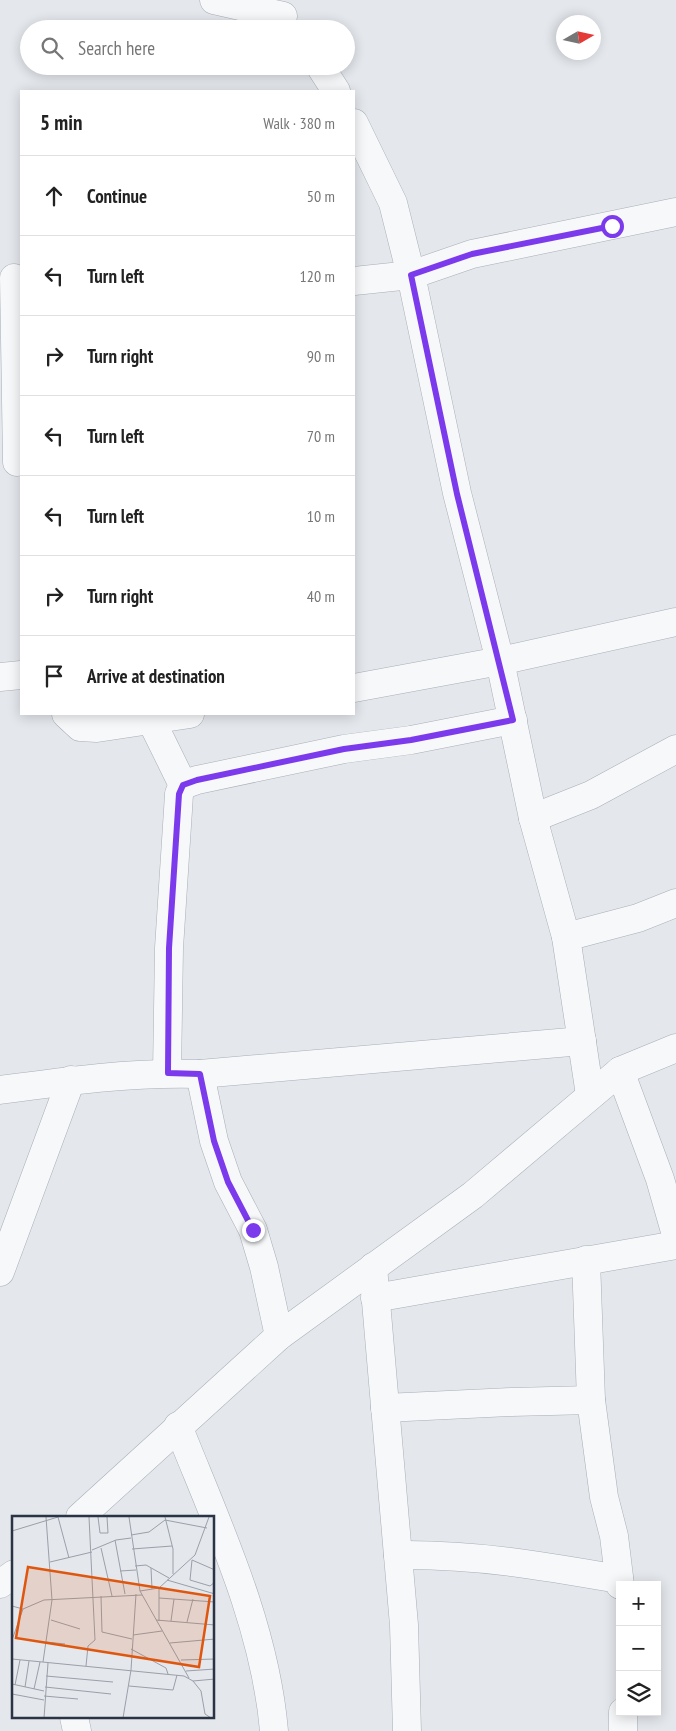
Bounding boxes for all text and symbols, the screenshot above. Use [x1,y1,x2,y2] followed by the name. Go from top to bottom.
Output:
[556,15,601,60] north arrow
[20,20,355,75] search box
[38,34,66,62] icon: search
[78,36,155,60] text: Search here
[40,109,82,136] text: 5 min
[263,113,335,133] text: Walk · 380 m
[40,182,68,210] icon: ahead
[87,184,147,208] text: Continue
[307,186,335,206] text: 50 m
[601,215,624,238] route start
[40,262,68,290] icon: left
[87,264,144,288] text: Turn left
[300,266,335,286] text: 120 m
[40,342,68,370] icon: right
[87,344,153,368] text: Turn right
[307,346,335,366] text: 90 m
[40,422,68,450] icon: left
[87,424,144,448] text: Turn left
[307,426,335,446] text: 70 m
[40,502,68,530] icon: left
[87,504,144,528] text: Turn left
[307,506,335,526] text: 10 m
[40,582,68,610] icon: right
[87,584,153,608] text: Turn right
[307,586,335,606] text: 40 m
[40,662,68,690] icon: arrive
[87,664,225,688] text: Arrive at destination
[242,1219,265,1242] route end
[12,1516,215,1718] inset map
[616,1581,661,1716] map controls
[616,1581,661,1626] button: +
[616,1626,661,1671] button: −
[616,1671,661,1716] button: layers

